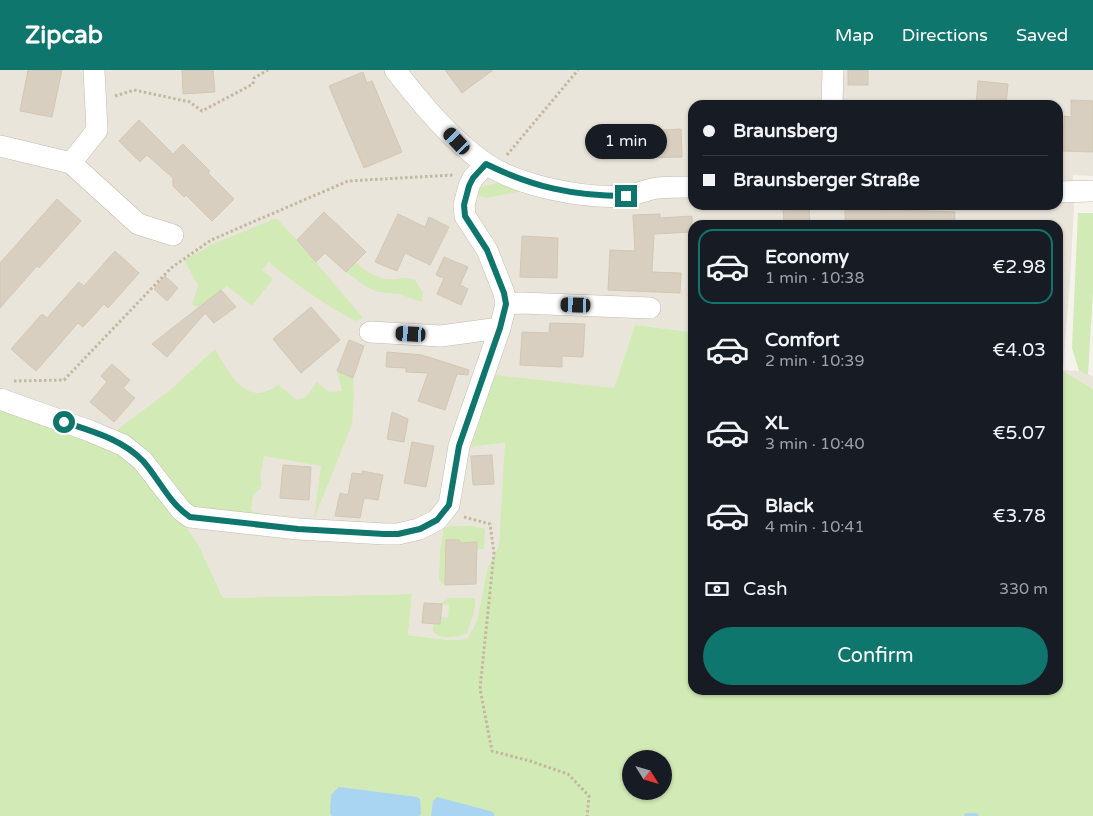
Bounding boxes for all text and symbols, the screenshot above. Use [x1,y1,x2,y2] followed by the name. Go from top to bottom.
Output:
[25,21,103,50] text: Zipcab
[835,24,874,46] text: Map
[902,24,988,46] text: Directions
[1016,24,1068,46] text: Saved
[733,120,838,142] text: Braunsberg
[585,124,667,158] callout: 1 min
[441,125,472,157] car
[605,131,647,151] text: 1 min
[733,169,920,191] text: Braunsberger Straße
[615,185,637,207] route end
[705,244,750,289] icon: car
[765,246,849,268] text: Economy
[992,256,1046,278] text: €2.98
[765,268,864,288] text: 1 min · 10:38
[560,297,591,313] car
[395,326,426,342] car
[705,327,750,372] icon: car
[765,329,839,351] text: Comfort
[992,339,1046,361] text: €4.03
[765,351,864,371] text: 2 min · 10:39
[705,410,750,455] icon: car
[53,411,75,433] route start
[765,412,789,434] text: XL
[992,422,1046,444] text: €5.07
[765,434,864,454] text: 3 min · 10:40
[705,493,750,538] icon: car
[765,495,814,517] text: Black
[992,505,1046,527] text: €3.78
[765,517,864,537] text: 4 min · 10:41
[703,575,731,603] icon: cash
[743,578,788,600] text: Cash
[999,579,1048,599] text: 330 m
[703,627,1048,685] button: Confirm
[622,750,672,800] north arrow
[622,750,672,800] map controls

